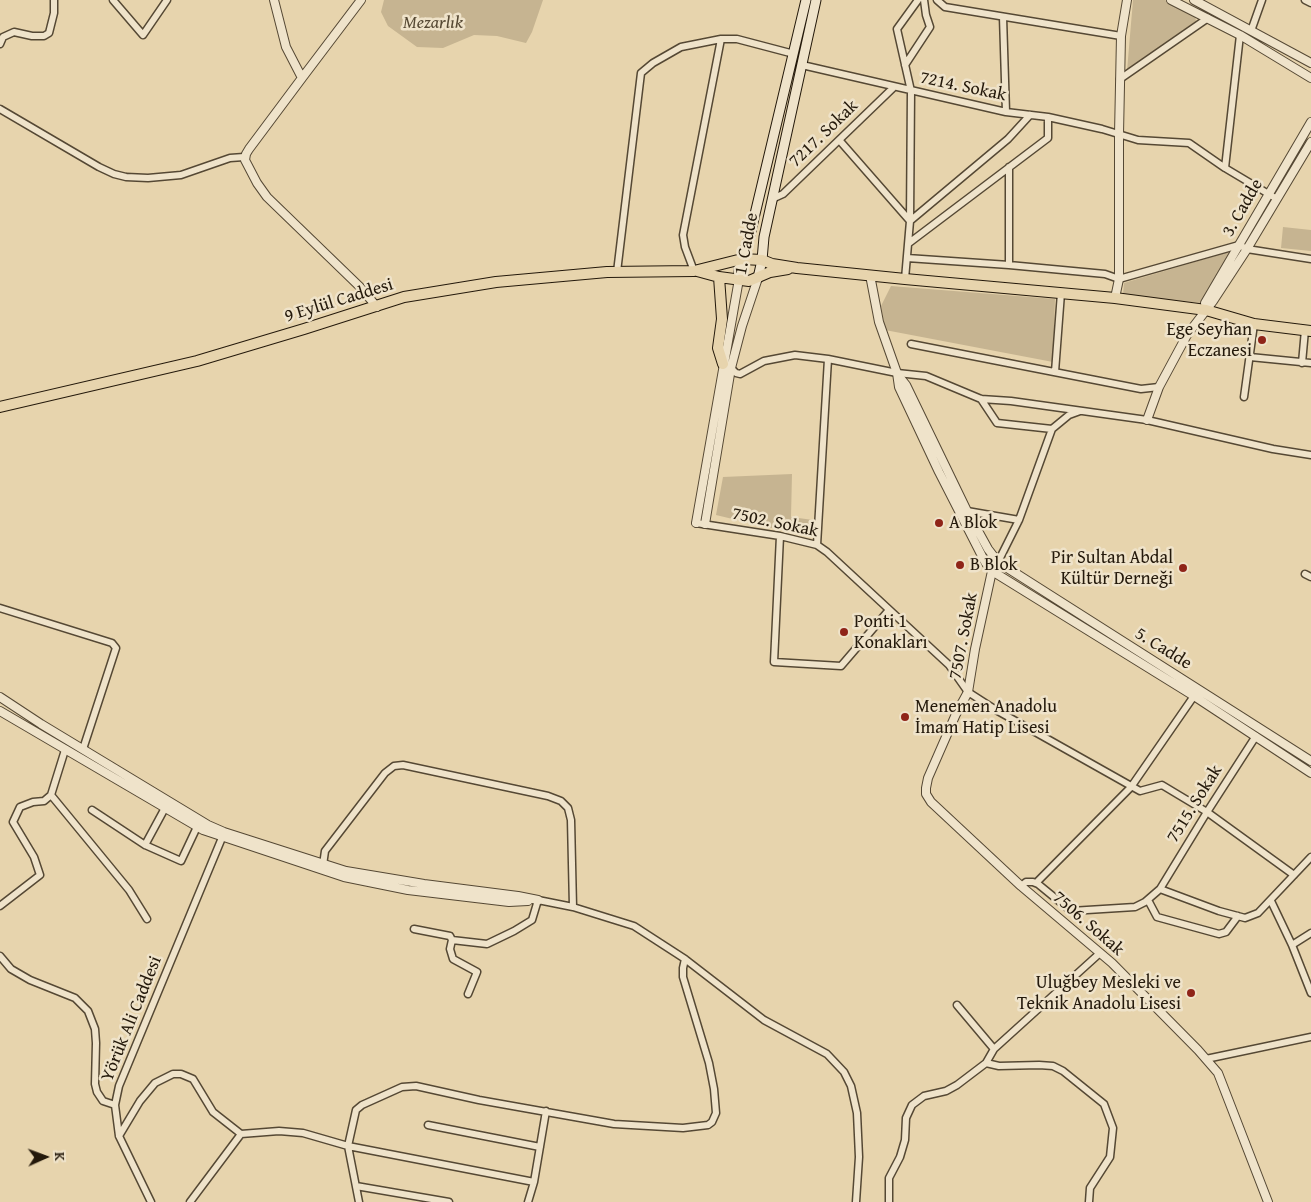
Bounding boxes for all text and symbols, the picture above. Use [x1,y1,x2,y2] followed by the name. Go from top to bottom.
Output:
[403,12,463,34] park label: Mezarlık
[918,67,1008,107] street label: 7214. Sokak
[785,96,863,172] street label: 7217. Sokak
[1218,175,1268,241] street label: 3. Cadde
[730,211,764,277] street label: 1. Cadde
[282,274,396,328] street label: 9 Eylül Caddesi
[1167,319,1252,362] place label: Ege Seyhan Eczanesi
[1256,334,1268,346] marker: Ege Seyhan Eczanesi
[730,503,820,543] street label: 7502. Sokak
[949,512,997,534] place label: A Blok
[933,517,945,529] marker: A Blok
[1051,547,1173,590] place label: Pir Sultan Abdal Kültür Derneği
[970,554,1018,576] place label: B Blok
[954,559,966,571] marker: B Blok
[1177,562,1189,574] marker: Pir Sultan Abdal Kültür Derneği
[945,591,983,681] street label: 7507. Sokak
[854,611,928,654] place label: Ponti 1 Konakları
[1131,623,1195,675] street label: 5. Cadde
[838,626,850,638] marker: Ponti 1 Konakları
[915,696,1057,739] place label: Menemen Anadolu İmam Hatip Lisesi
[899,711,911,723] marker: Menemen Anadolu İmam Hatip Lisesi
[1163,761,1227,847] street label: 7515. Sokak
[1048,887,1128,961] street label: 7506. Sokak
[97,953,167,1085] street label: Yörük Ali Caddesi
[1017,972,1181,1014] place label: Uluğbey Mesleki ve Teknik Anadolu Lisesi
[1185,987,1197,999] marker: Uluğbey Mesleki ve Teknik Anadolu Lisesi
[20,1132,70,1182] north arrow
[50,1152,70,1161] text: K

